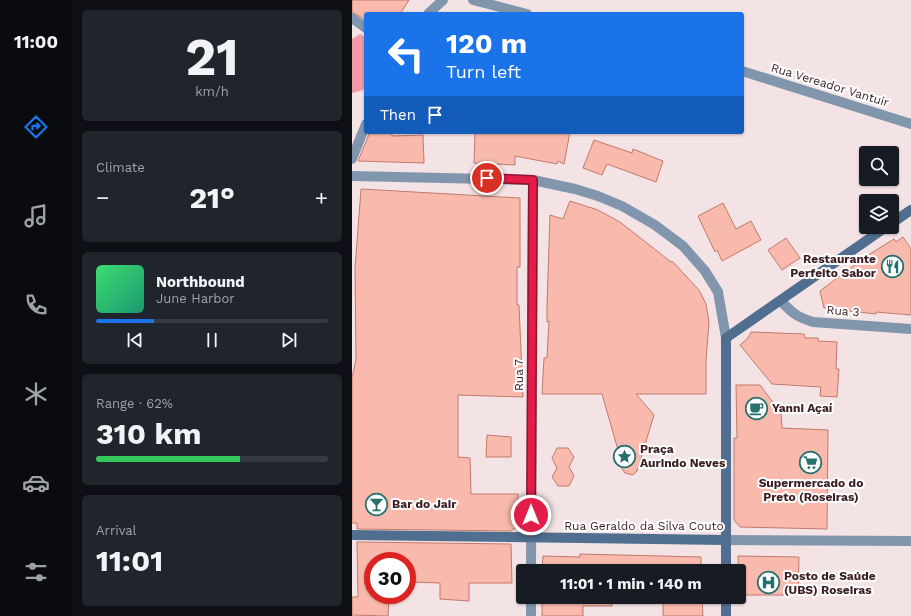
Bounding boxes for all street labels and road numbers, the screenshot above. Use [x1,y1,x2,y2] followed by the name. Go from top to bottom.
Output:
[769,60,891,110] street label: Rua Vereador Vantuir
[826,303,860,319] street label: Rua 3
[512,359,526,391] street label: Rua 7
[564,519,724,533] street label: Rua Geraldo da Silva Couto

